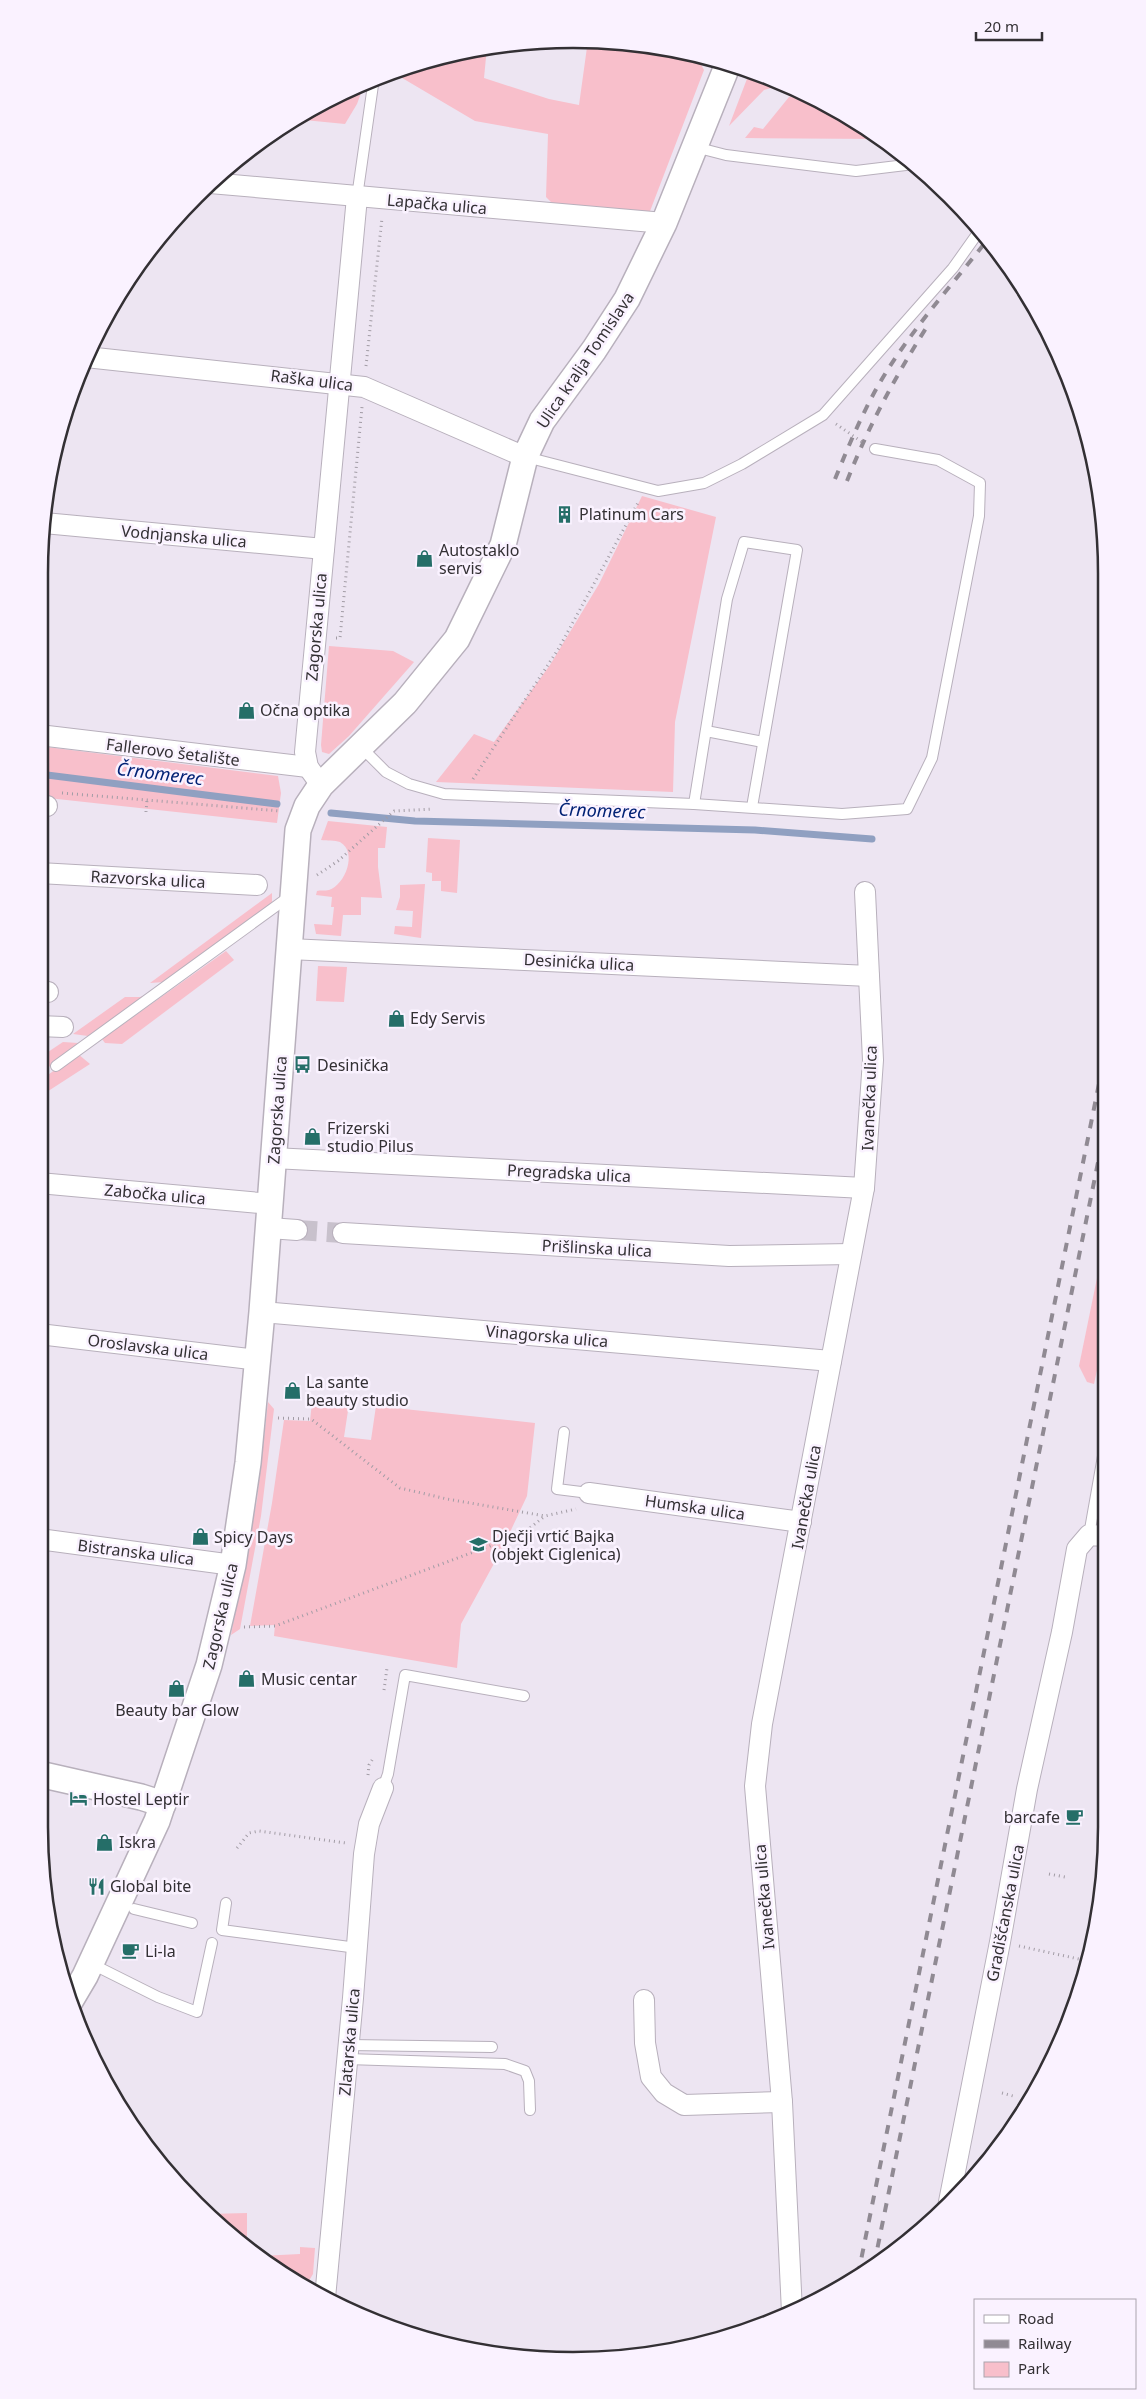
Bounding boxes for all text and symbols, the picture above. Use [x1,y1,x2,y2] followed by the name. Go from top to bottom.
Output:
[976,10,1042,42] scale bar
[984,16,1019,36] text: 20 m
[386,189,488,219] street label: Lapačka ulica
[531,287,639,433] street label: Ulica kralja Tomislava
[269,364,355,396] street label: Raška ulica
[579,503,684,525] place label: Platinum Cars
[555,504,575,524] building icon: Platinum Cars
[120,520,248,552] street label: Vodnjanska ulica
[439,539,519,579] place label: Autostaklo servis
[415,549,435,569] shop icon: Autostaklo servis
[300,572,332,682] street label: Zagorska ulica
[260,699,350,721] place label: Očna optika
[236,700,256,720] shop icon: Očna optika
[105,733,241,771] street label: Fallerovo šetalište
[115,756,206,790] water label: Črnomerec
[558,796,647,824] water label: Črnomerec
[90,865,206,893] street label: Razvorska ulica
[523,948,635,976] street label: Desinićka ulica
[410,1007,485,1029] place label: Edy Servis
[386,1008,406,1028] shop icon: Edy Servis
[856,1045,882,1151] street label: Ivanečka ulica
[317,1054,389,1076] place label: Desinička
[262,1055,292,1165] street label: Zagorska ulica
[293,1055,313,1075] bus stop icon: Desinička
[327,1117,414,1157] place label: Frizerski studio Pilus
[303,1127,323,1147] shop icon: Frizerski studio Pilus
[506,1159,632,1187] street label: Pregradska ulica
[103,1179,207,1209] street label: Zabočka ulica
[541,1234,653,1262] street label: Prišlinska ulica
[485,1320,609,1352] street label: Vinagorska ulica
[86,1329,210,1365] street label: Oroslavska ulica
[306,1371,409,1411] place label: La sante beauty studio
[282,1381,302,1401] shop icon: La sante beauty studio
[786,1443,826,1551] street label: Ivanečka ulica
[644,1489,746,1525] street label: Humska ulica
[492,1525,621,1565] place label: Dječji vrtić Bajka (objekt Ciglenica)
[214,1526,293,1548] place label: Spicy Days
[190,1527,210,1547] shop icon: Spicy Days
[76,1534,196,1570] street label: Bistranska ulica
[468,1535,488,1555] school or university icon: Dječji vrtić Bajka (objekt Ciglenica)
[197,1561,243,1671] street label: Zagorska ulica
[261,1668,357,1690] place label: Music centar
[237,1669,257,1689] shop icon: Music centar
[167,1679,187,1699] shop icon: Beauty bar Glow
[115,1699,239,1721] place label: Beauty bar Glow
[93,1788,189,1810] place label: Hostel Leptir
[69,1789,89,1809] hotel icon: Hostel Leptir
[1004,1806,1060,1828] place label: barcafe
[1064,1807,1084,1827] cafe icon: barcafe
[119,1831,156,1853] place label: Iskra
[95,1832,115,1852] shop icon: Iskra
[748,1843,780,1951] street label: Ivanečka ulica
[981,1843,1029,1983] street label: Gradišćanska ulica
[110,1875,191,1897] place label: Global bite
[86,1876,106,1896] restaurant icon: Global bite
[145,1940,176,1962] place label: Li-la
[121,1941,141,1961] cafe icon: Li-la
[333,1987,365,2097] street label: Zlatarska ulica
[974,2299,1136,2389] legend
[1018,2308,1054,2328] text: Road
[1018,2333,1072,2353] text: Railway
[1018,2358,1050,2378] text: Park

